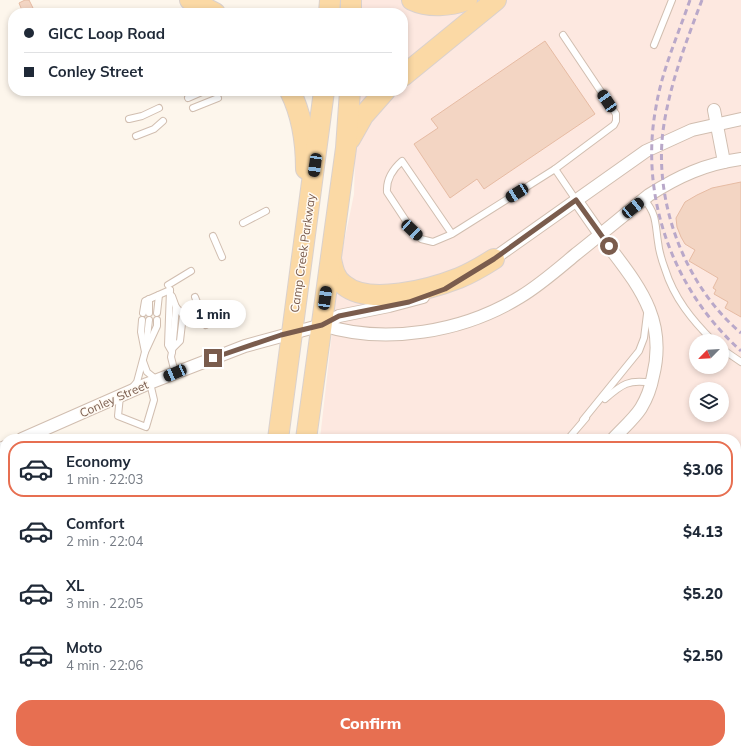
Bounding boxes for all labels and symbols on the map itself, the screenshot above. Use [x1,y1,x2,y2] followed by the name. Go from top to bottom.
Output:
[595,88,619,114] car
[307,152,323,178] car
[504,182,530,204] car
[287,192,318,313] street label: Camp Creek Parkway
[620,196,646,220] car
[399,217,425,243] car
[600,237,618,255] route start
[317,285,333,311] car
[180,300,246,328] callout: 1 min
[689,334,729,374] north arrow
[204,349,222,367] route end
[162,363,188,383] car
[77,377,150,420] street label: Conley Street

